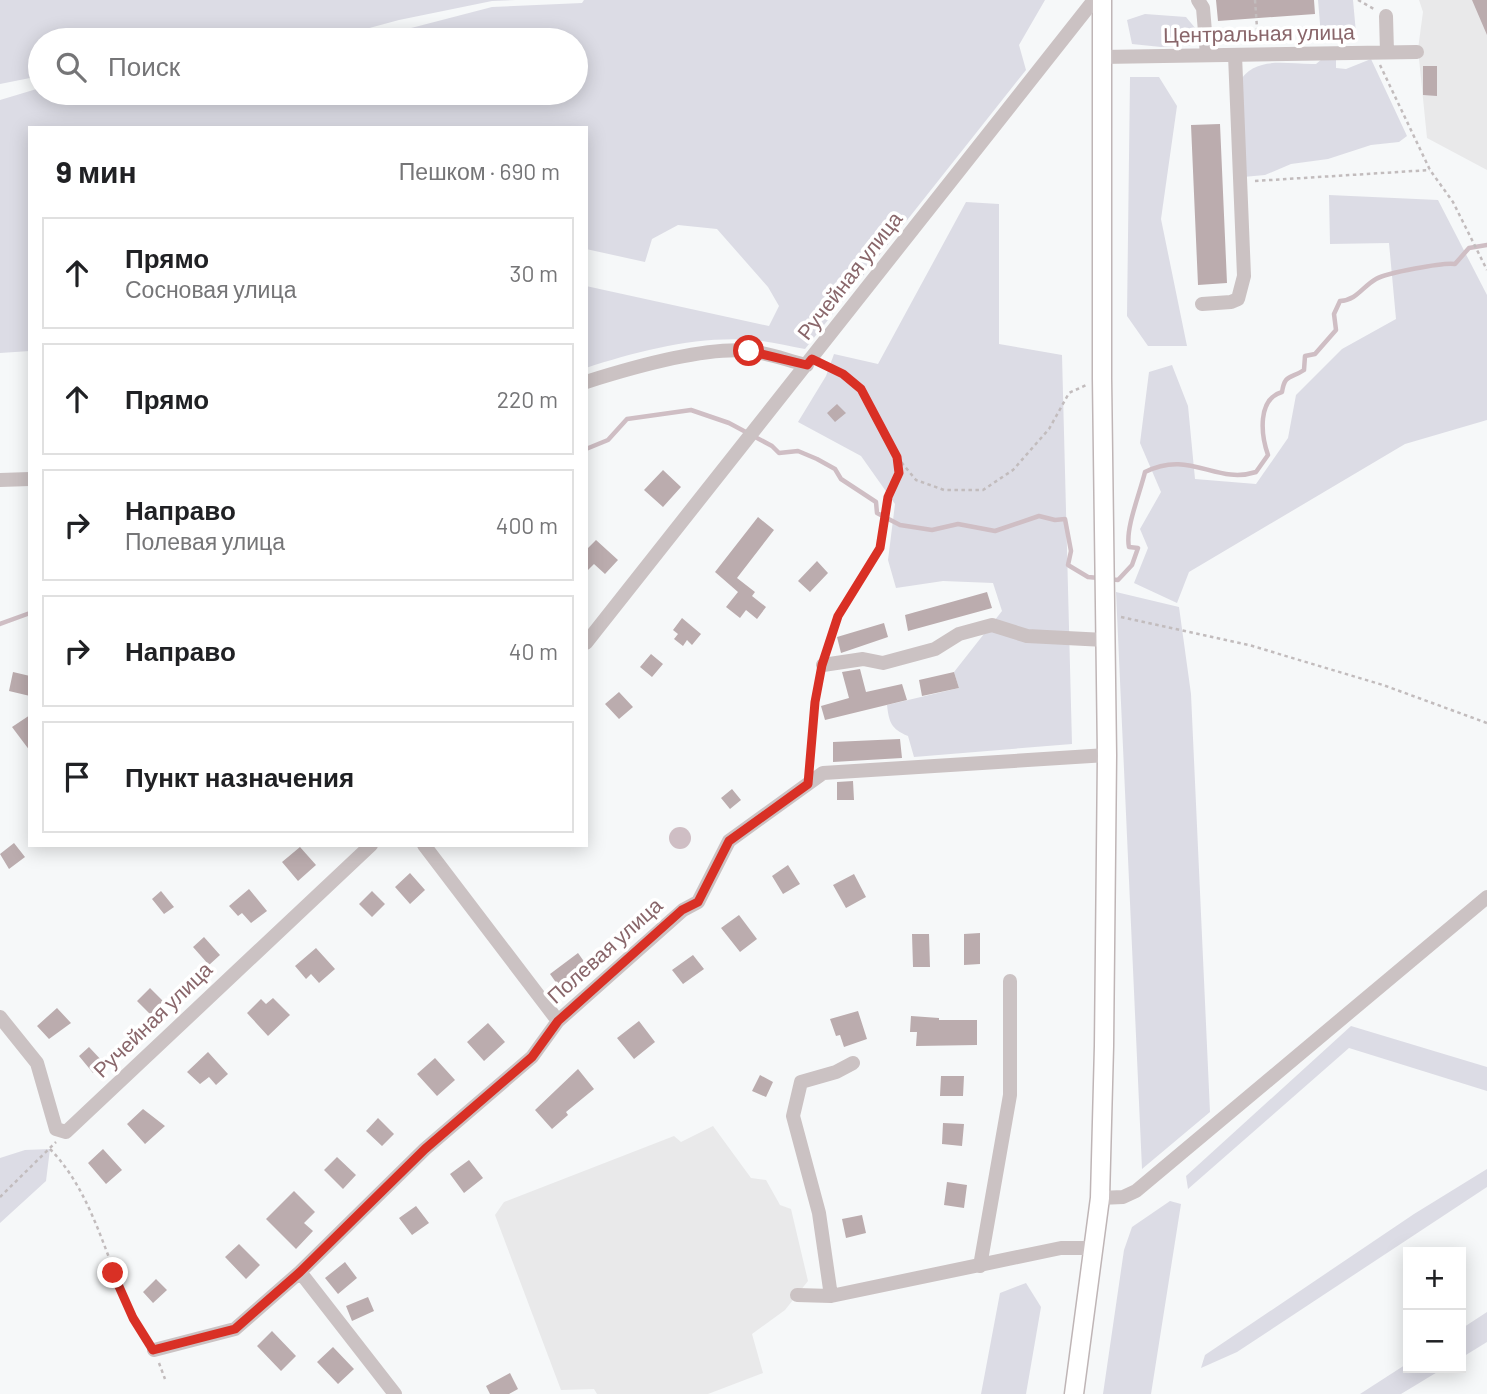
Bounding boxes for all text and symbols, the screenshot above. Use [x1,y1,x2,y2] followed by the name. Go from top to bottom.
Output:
[1163,18,1355,47] street label: Центральная улица
[28,28,588,105] search box
[52,48,90,86] icon: search
[108,50,180,81] text: Поиск
[56,153,137,189] text: 9 мин
[399,157,560,185] text: Пешком · 690 m
[791,206,907,344] street label: Ручейная улица
[125,242,209,273] text: Прямо
[58,254,96,292] icon: ahead
[510,259,558,287] text: 30 m
[125,275,296,303] text: Сосновая улица
[733,335,764,366] route start
[58,380,96,418] icon: ahead
[125,383,209,414] text: Прямо
[497,385,558,413] text: 220 m
[125,494,236,525] text: Направо
[58,506,96,544] icon: right
[496,511,558,539] text: 400 m
[125,527,285,555] text: Полевая улица
[58,632,96,670] icon: right
[125,635,236,666] text: Направо
[509,637,558,665] text: 40 m
[58,758,96,796] icon: arrive
[125,761,354,792] text: Пункт назначения
[541,891,667,1008] street label: Полевая улица
[87,956,217,1082] street label: Ручейная улица
[1403,1247,1466,1373] map controls
[1403,1247,1466,1310] button: +
[97,1257,128,1288] route end
[1403,1310,1466,1373] button: −

